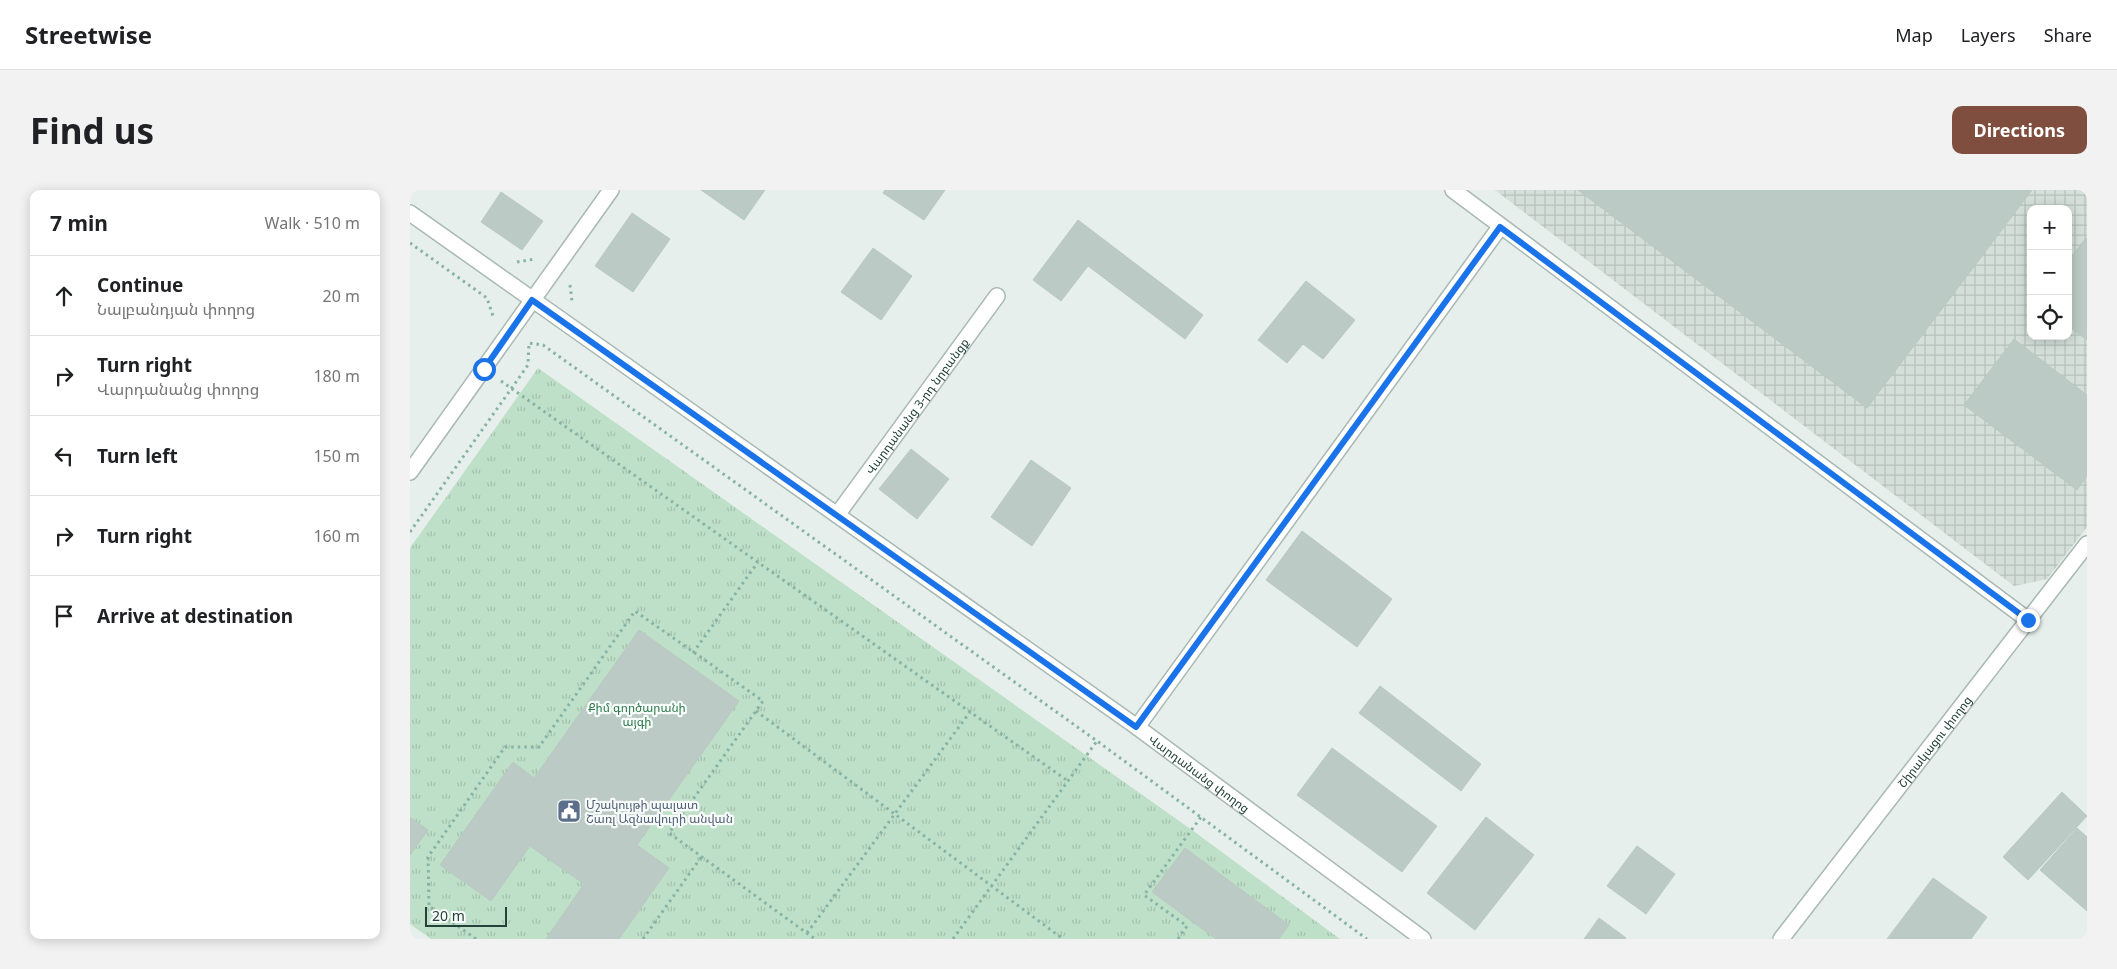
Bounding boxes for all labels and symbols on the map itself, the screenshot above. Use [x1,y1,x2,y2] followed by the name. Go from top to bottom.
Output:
[861,334,972,478] street label: Վարդանանց 3-րդ նրբանցք
[473,358,496,381] route start
[2017,609,2040,632] route end
[1893,692,1975,791] street label: Շիրակացու փողոց
[588,699,686,730] park label: Քիմ գործարանի այգի
[1145,730,1253,816] street label: Վարդանանց փողոց
[586,796,733,827] place label: Մշակույթի պալատ Շառլ Ազնավուրի անվան
[556,798,582,824] public building icon: Մշակույթի պալատ Շառլ Ազնավուրի անվան
[425,904,508,927] scale bar

